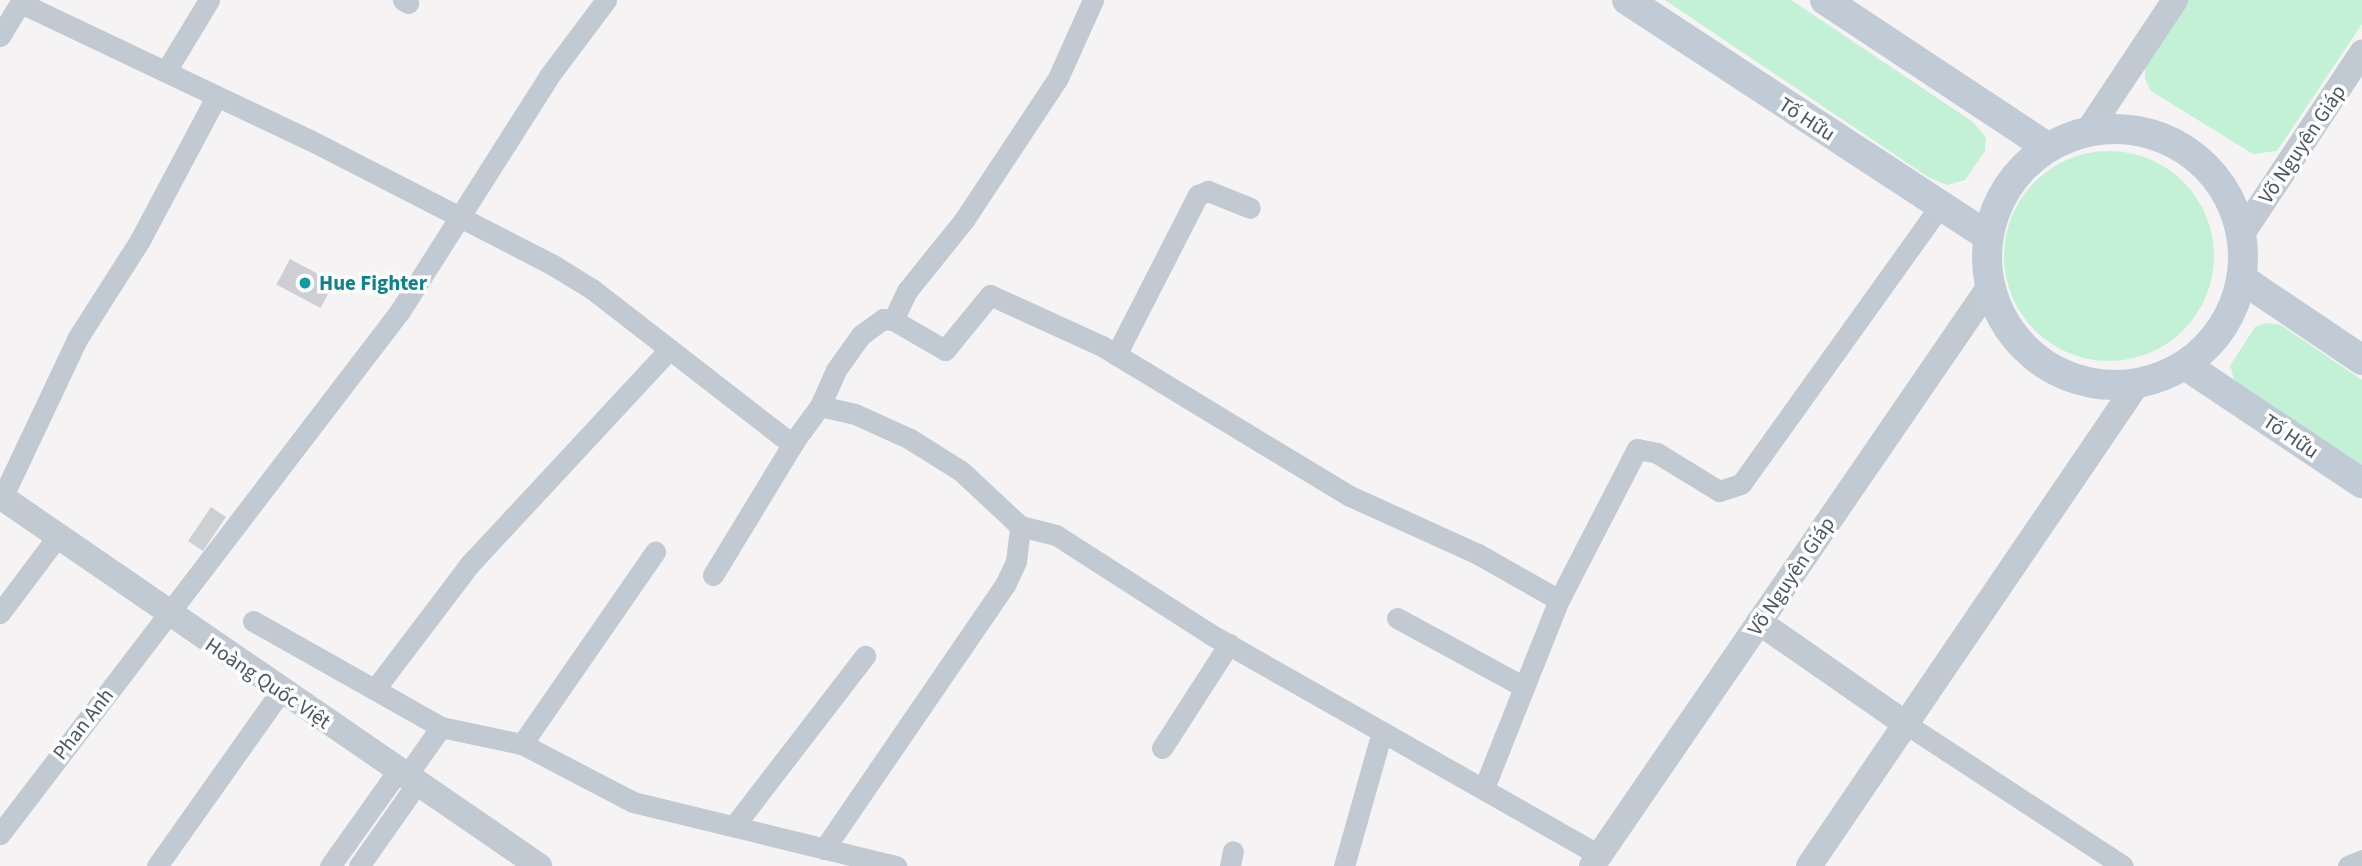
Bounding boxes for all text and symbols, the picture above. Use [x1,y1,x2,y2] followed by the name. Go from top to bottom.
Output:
[2253,80,2351,208] street label: Võ Nguyên Giáp
[1774,92,1840,146] street label: Tố Hữu
[319,270,427,296] place label: Hue Fighter
[297,275,313,291] marker: Hue Fighter
[2258,408,2324,464] street label: Tố Hữu
[1742,512,1840,640] street label: Võ Nguyên Giáp
[201,632,335,734] street label: Hoàng Quốc Việt
[47,683,119,765] street label: Phan Anh

